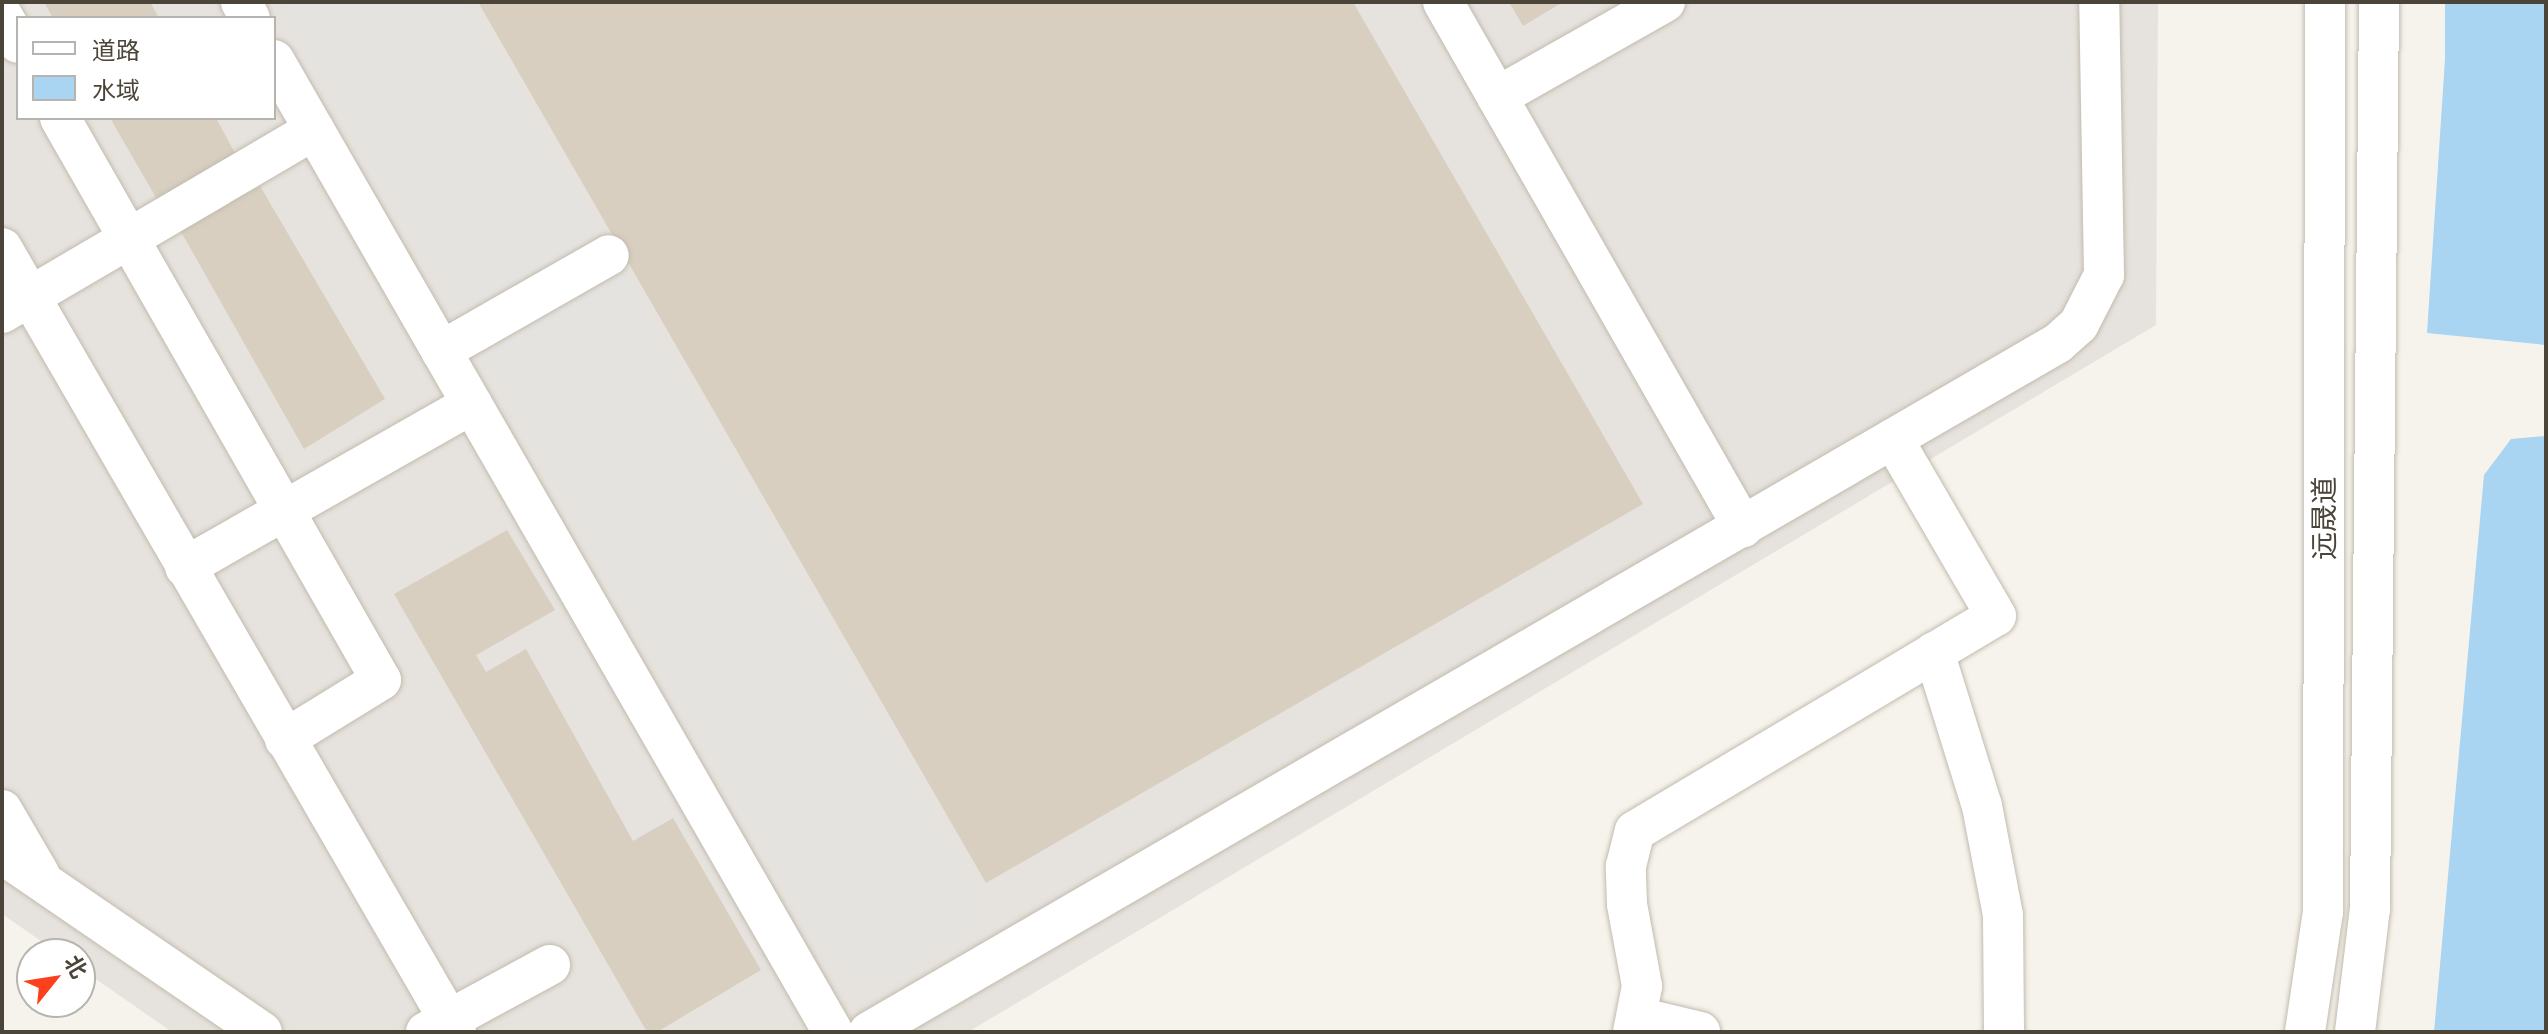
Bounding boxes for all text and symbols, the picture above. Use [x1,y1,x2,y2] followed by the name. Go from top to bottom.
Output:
[16,16,276,120] legend
[92,36,140,65] text: 道路
[92,76,140,105] text: 水域
[2307,476,2341,560] street label: 远晟道
[16,938,96,1018] north arrow
[58,950,93,983] text: 北

